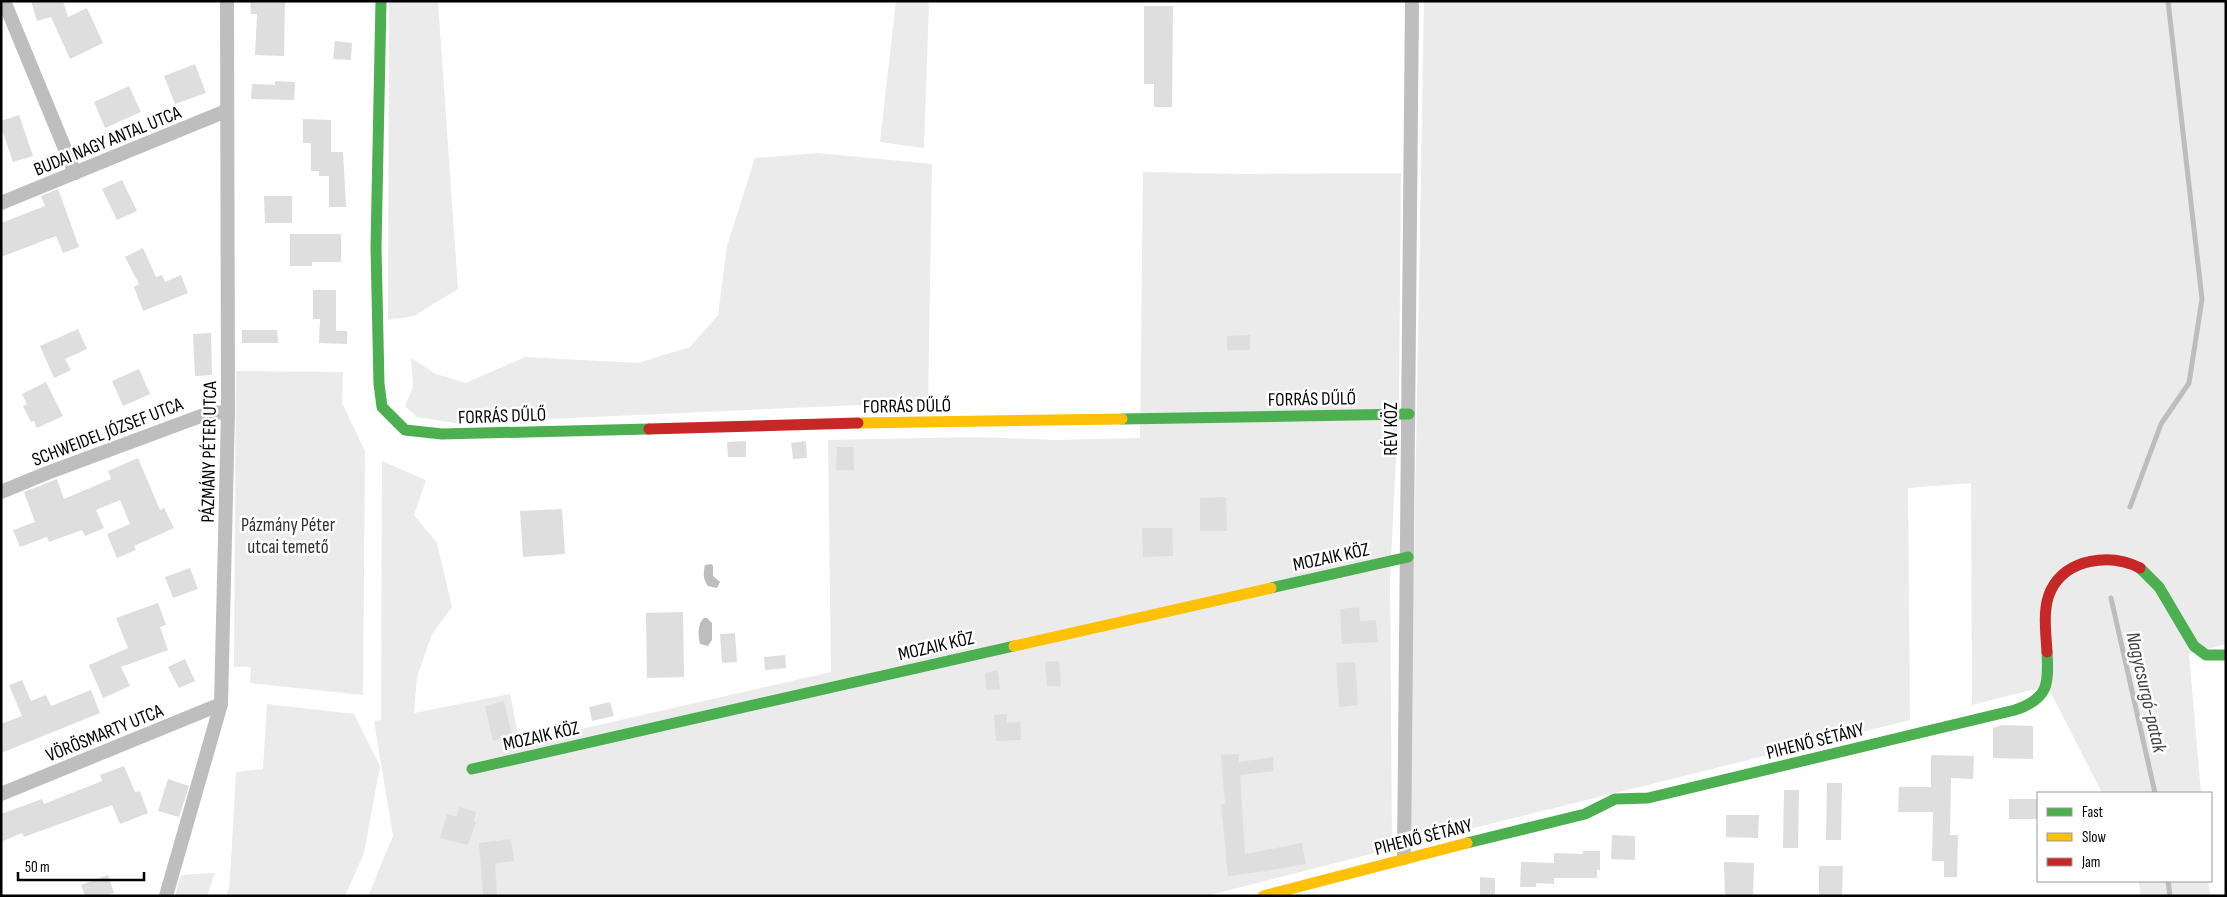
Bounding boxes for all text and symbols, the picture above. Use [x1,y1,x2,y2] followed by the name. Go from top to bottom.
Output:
[31,101,185,181] street label: BUDAI NAGY ANTAL UTCA
[197,380,222,523] street label: PÁZMÁNY PÉTER UTCA
[1268,387,1356,412] street label: FORRÁS DŰLŐ
[29,393,187,472] street label: SCHWEIDEL JÓZSEF UTCA
[863,394,951,419] street label: FORRÁS DŰLŐ
[1380,402,1403,456] street label: RÉV KÖZ
[458,403,546,430] street label: FORRÁS DŰLŐ
[241,514,336,559] park label: Pázmány Péter utcai temető
[1291,538,1372,577] street label: MOZAIK KÖZ
[896,627,977,666] street label: MOZAIK KÖZ
[2121,630,2172,755] water label: Nagycsurgó-patak
[43,699,167,767] street label: VÖRÖSMARTY UTCA
[501,717,582,756] street label: MOZAIK KÖZ
[1764,718,1867,765] street label: PIHENŐ SÉTÁNY
[2037,792,2212,882] legend
[2082,803,2104,822] text: Fast
[1372,814,1475,861] street label: PIHENŐ SÉTÁNY
[2082,828,2106,847] text: Slow
[18,850,144,882] scale bar
[2081,853,2100,872] text: Jam
[25,858,50,877] text: 50 m

